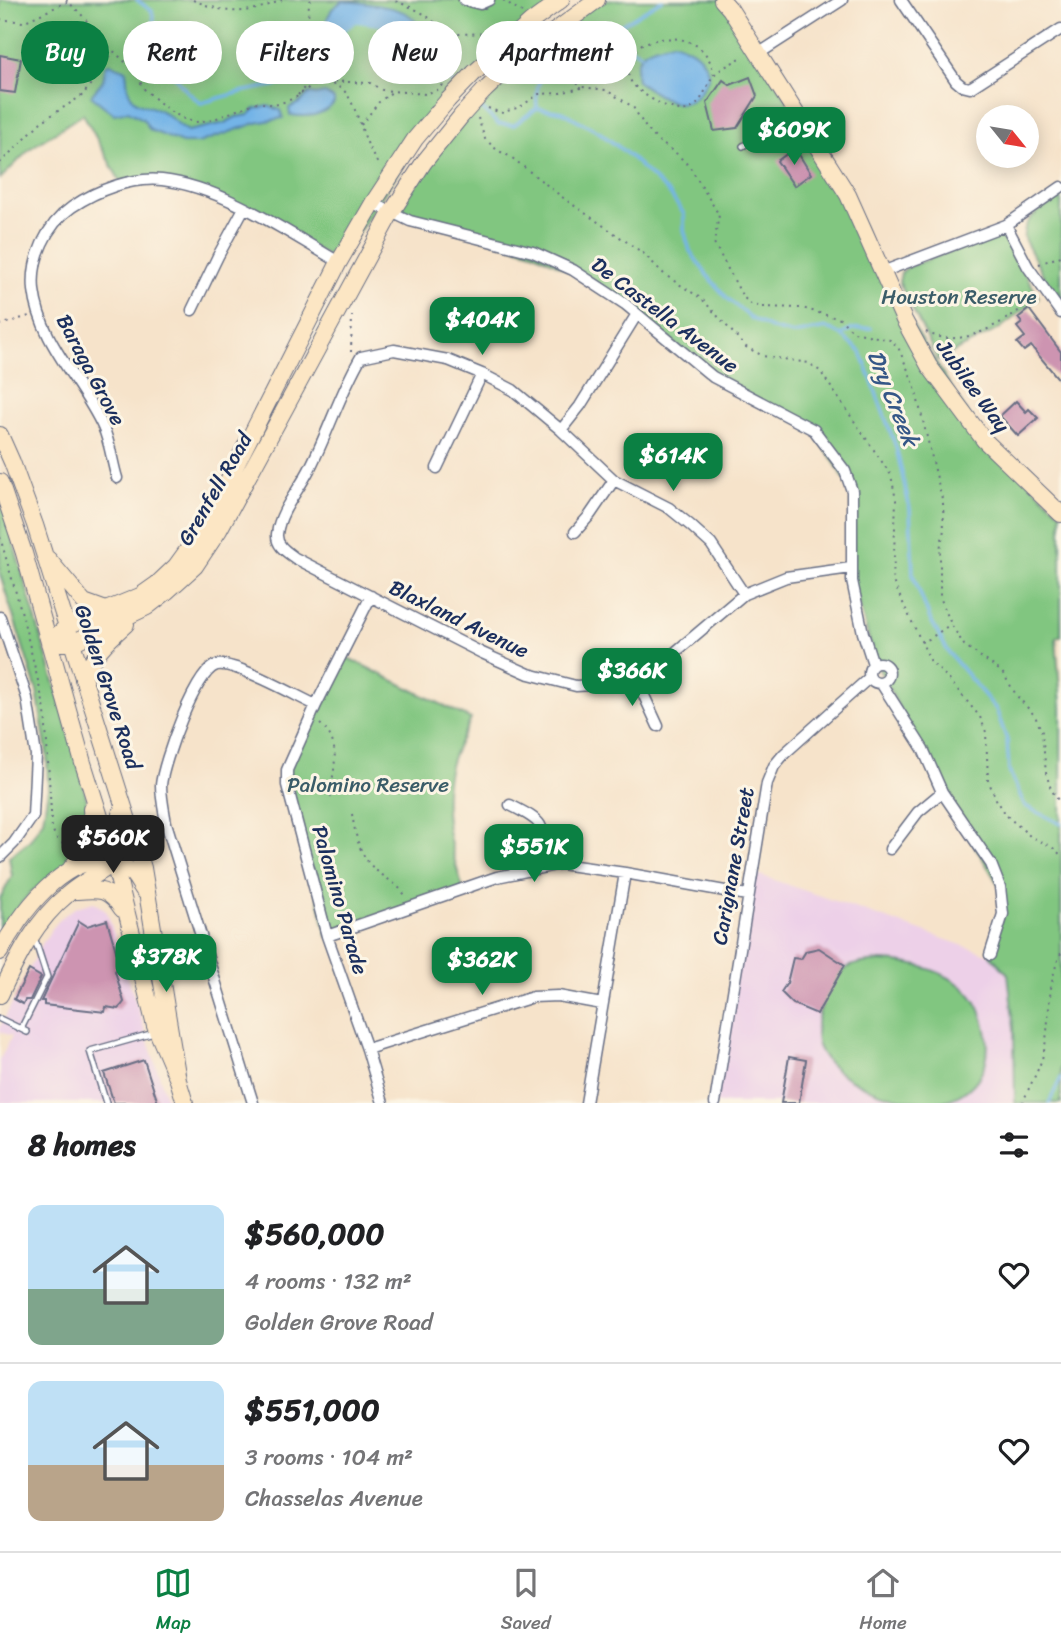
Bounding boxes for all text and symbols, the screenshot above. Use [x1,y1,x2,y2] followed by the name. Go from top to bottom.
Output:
[21,21,109,84] chip: Buy
[123,21,222,84] chip: Rent
[236,21,354,84] chip: Filters
[368,21,462,84] chip: New
[476,21,637,84] chip: Apartment
[976,105,1040,168] north arrow
[976,105,1039,168] map controls
[745,108,843,167] pin: $609K
[758,109,830,150] text: $609K
[583,247,747,384] street label: De Castella Avenue
[881,278,1037,316] park label: Houston Reserve
[433,298,531,357] pin: $404K
[446,299,518,340] text: $404K
[45,307,137,433] street label: Baraga Grove
[925,330,1020,441] street label: Jubilee Way
[855,344,932,455] water label: Dry Creek
[167,423,264,553] street label: Grenfell Road
[624,434,722,493] pin: $614K
[640,435,706,476] text: $614K
[382,569,536,669] street label: Blaxland Avenue
[63,600,153,776] street label: Golden Grove Road
[583,648,681,708] pin: $366K
[598,650,666,691] text: $366K
[287,766,449,804] park label: Palomino Reserve
[700,784,766,948] street label: Carignane Street
[64,816,162,875] pin: $560K
[77,817,149,858] text: $560K
[301,821,380,979] street label: Palomino Parade
[485,824,583,884] pin: $551K
[500,826,568,867] text: $551K
[117,934,215,994] pin: $378K
[131,936,201,977] text: $378K
[433,937,531,997] pin: $362K
[448,939,516,980] text: $362K
[28,1118,136,1172] text: 8 homes
[995,1126,1033,1164] icon: filters
[245,1207,384,1261] text: $560,000
[84,1233,168,1317] icon: home
[995,1256,1033,1294] icon: heart
[245,1261,412,1302] text: 4 rooms · 132 m²
[245,1302,433,1343] text: Golden Grove Road
[245,1383,380,1437] text: $551,000
[84,1409,168,1493] icon: home
[995,1432,1033,1470] icon: heart
[245,1437,413,1478] text: 3 rooms · 104 m²
[245,1478,423,1519] text: Chasselas Avenue
[154,1564,192,1639] tab: Map
[501,1564,551,1639] tab: Saved
[859,1564,907,1639] tab: Home

